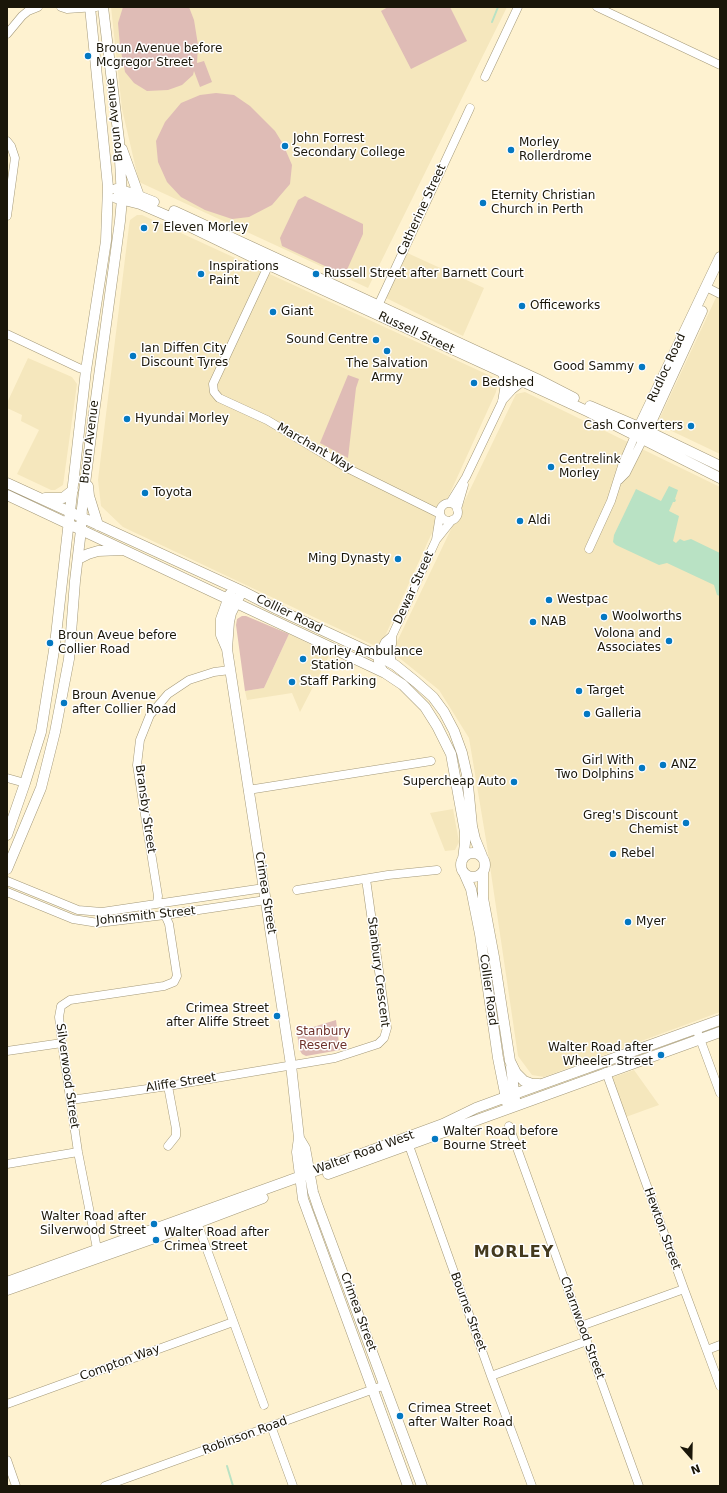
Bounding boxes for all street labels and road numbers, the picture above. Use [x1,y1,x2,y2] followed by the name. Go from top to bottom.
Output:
[103,78,127,162] street label: Broun Avenue
[395,162,449,258] street label: Catherine Street
[376,309,456,357] street label: Russell Street
[645,331,689,405] street label: Rudloc Road
[78,400,102,484] street label: Broun Avenue
[274,420,356,476] street label: Marchant Way
[391,549,437,627] street label: Dewar Street
[254,592,324,636] street label: Collier Road
[132,764,158,854] street label: Bransby Street
[251,851,279,935] street label: Crimea Street
[96,904,196,928] street label: Johnsmith Street
[364,916,392,1028] street label: Stanbury Crescent
[476,953,500,1027] street label: Collier Road
[52,1022,82,1130] street label: Silverwood Street
[145,1070,217,1096] street label: Aliffe Street
[312,1128,416,1178] street label: Walter Road West
[641,1186,683,1272] street label: Hewton Street
[337,1270,379,1354] street label: Crimea Street
[447,1270,489,1354] street label: Bourne Street
[557,1275,607,1381] street label: Charnwood Street
[78,1342,162,1384] street label: Compton Way
[201,1414,289,1458] street label: Robinson Road

